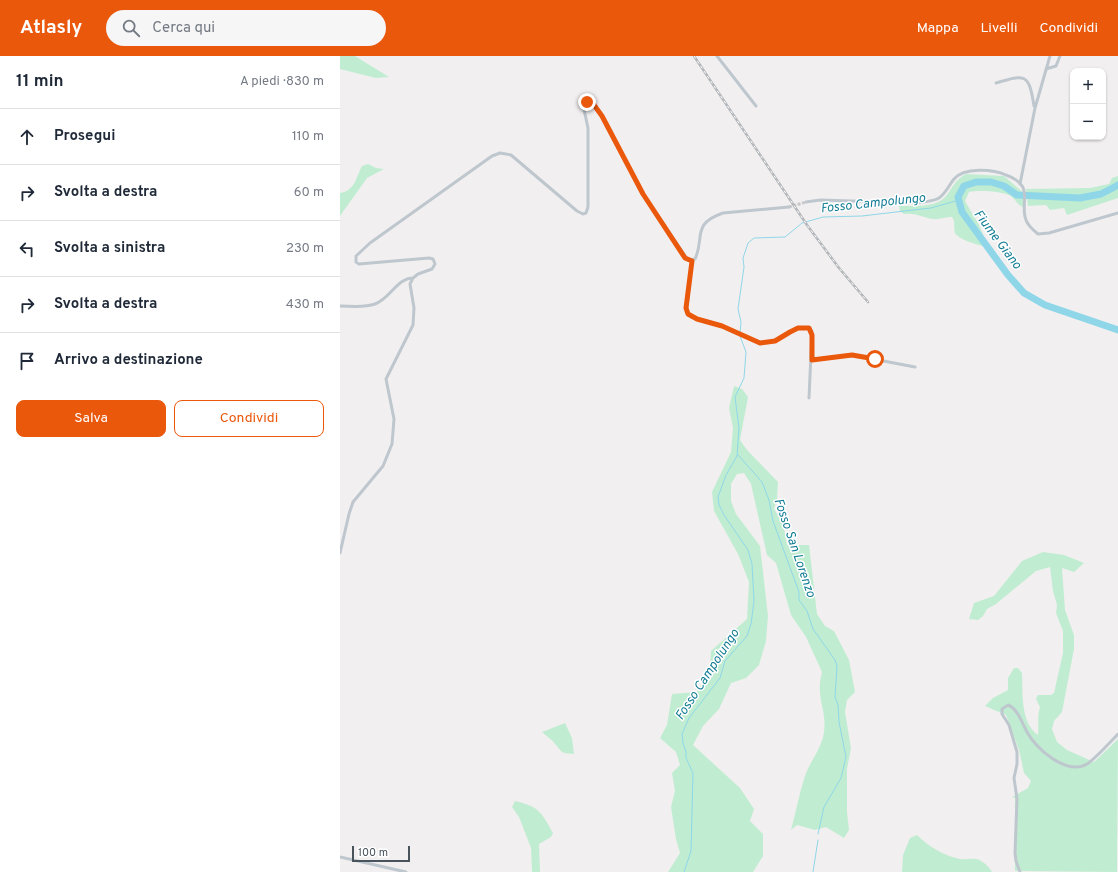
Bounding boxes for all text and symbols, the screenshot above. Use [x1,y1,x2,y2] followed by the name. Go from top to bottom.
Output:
[106,10,386,46] search box
[20,16,82,40] text: Atlasly
[120,17,142,39] icon: search
[152,19,215,38] text: Cerca qui
[917,20,959,37] text: Mappa
[981,20,1017,37] text: Livelli
[1039,20,1098,37] text: Condividi
[1070,68,1106,140] map controls
[1070,68,1106,104] button: +
[16,71,64,93] text: 11 min
[240,74,324,90] text: A piedi · 830 m
[578,93,596,111] route end
[1070,104,1106,140] button: −
[16,126,38,148] icon: ahead
[54,127,115,146] text: Prosegui
[292,129,324,145] text: 110 m
[16,182,38,204] icon: right
[54,183,157,202] text: Svolta a destra
[294,185,324,201] text: 60 m
[820,191,926,217] water label: Fosso Campolungo
[969,207,1025,273] water label: Fiume Giano
[16,238,38,260] icon: left
[54,239,165,258] text: Svolta a sinistra
[286,241,324,257] text: 230 m
[16,294,38,316] icon: right
[54,295,157,314] text: Svolta a destra
[286,297,324,313] text: 430 m
[16,350,38,372] icon: arrive
[866,350,884,368] route start
[54,351,203,370] text: Arrivo a destinazione
[16,400,166,437] button: Salva
[174,400,324,437] button: Condividi
[770,496,818,600] water label: Fosso San Lorenzo
[673,626,743,724] water label: Fosso Campolungo
[352,844,410,863] scale bar
[358,846,388,860] text: 100 m

